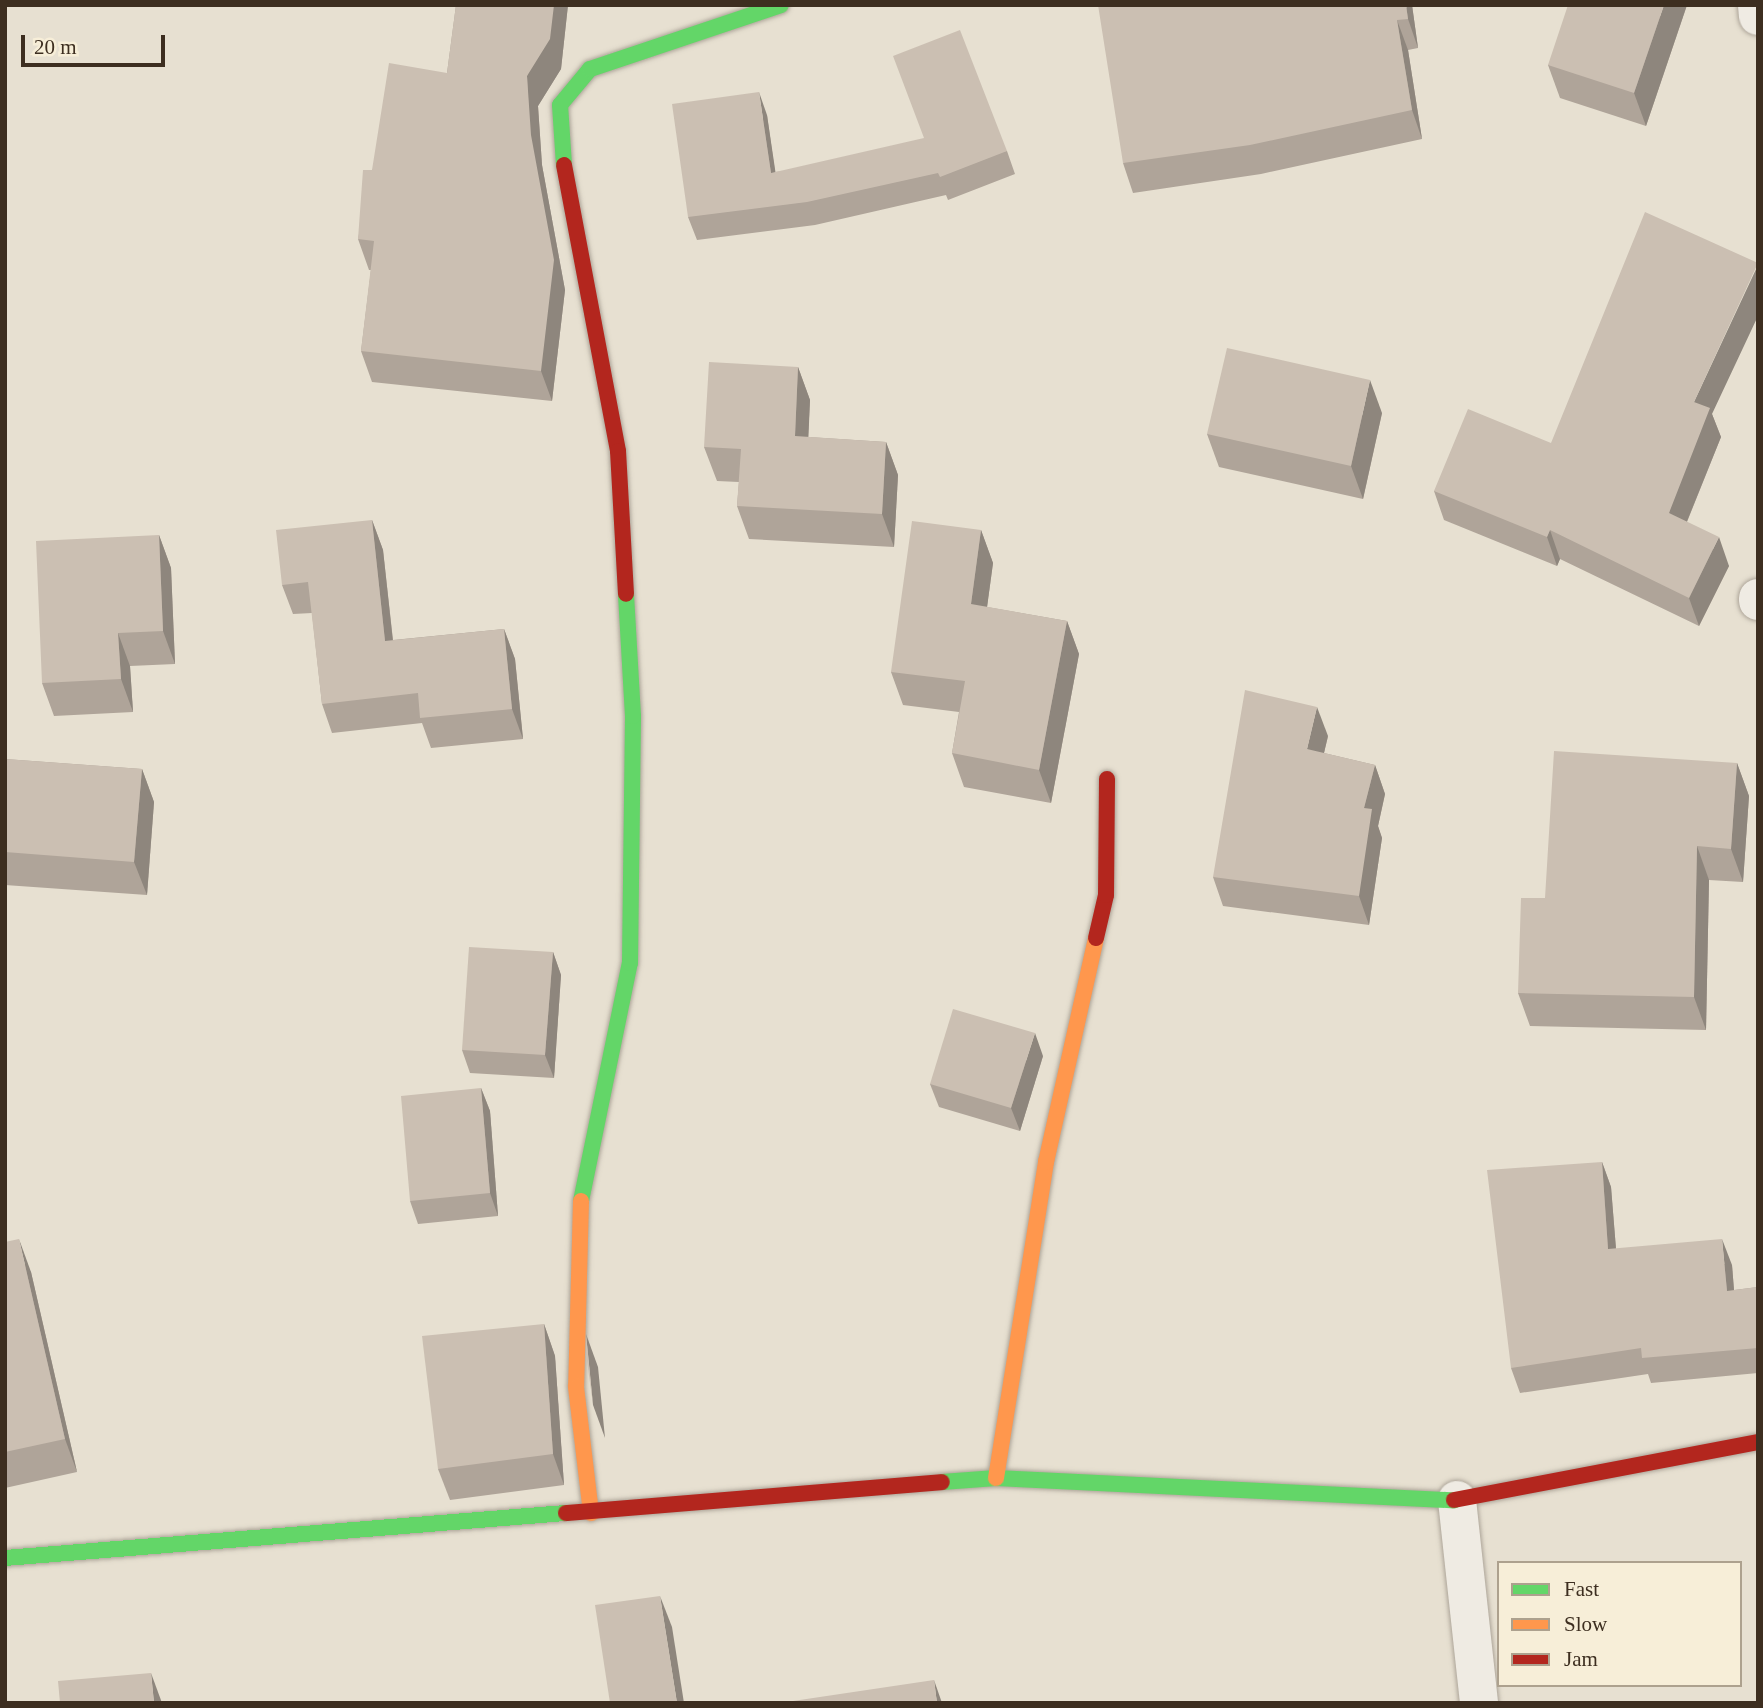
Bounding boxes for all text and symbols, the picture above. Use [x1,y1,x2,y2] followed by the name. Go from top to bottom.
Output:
[24,21,168,65] scale bar
[34,35,77,59] text: 20 m
[1497,1561,1742,1687] legend
[1564,1577,1599,1601] text: Fast
[1564,1612,1607,1636] text: Slow
[1564,1647,1598,1671] text: Jam

